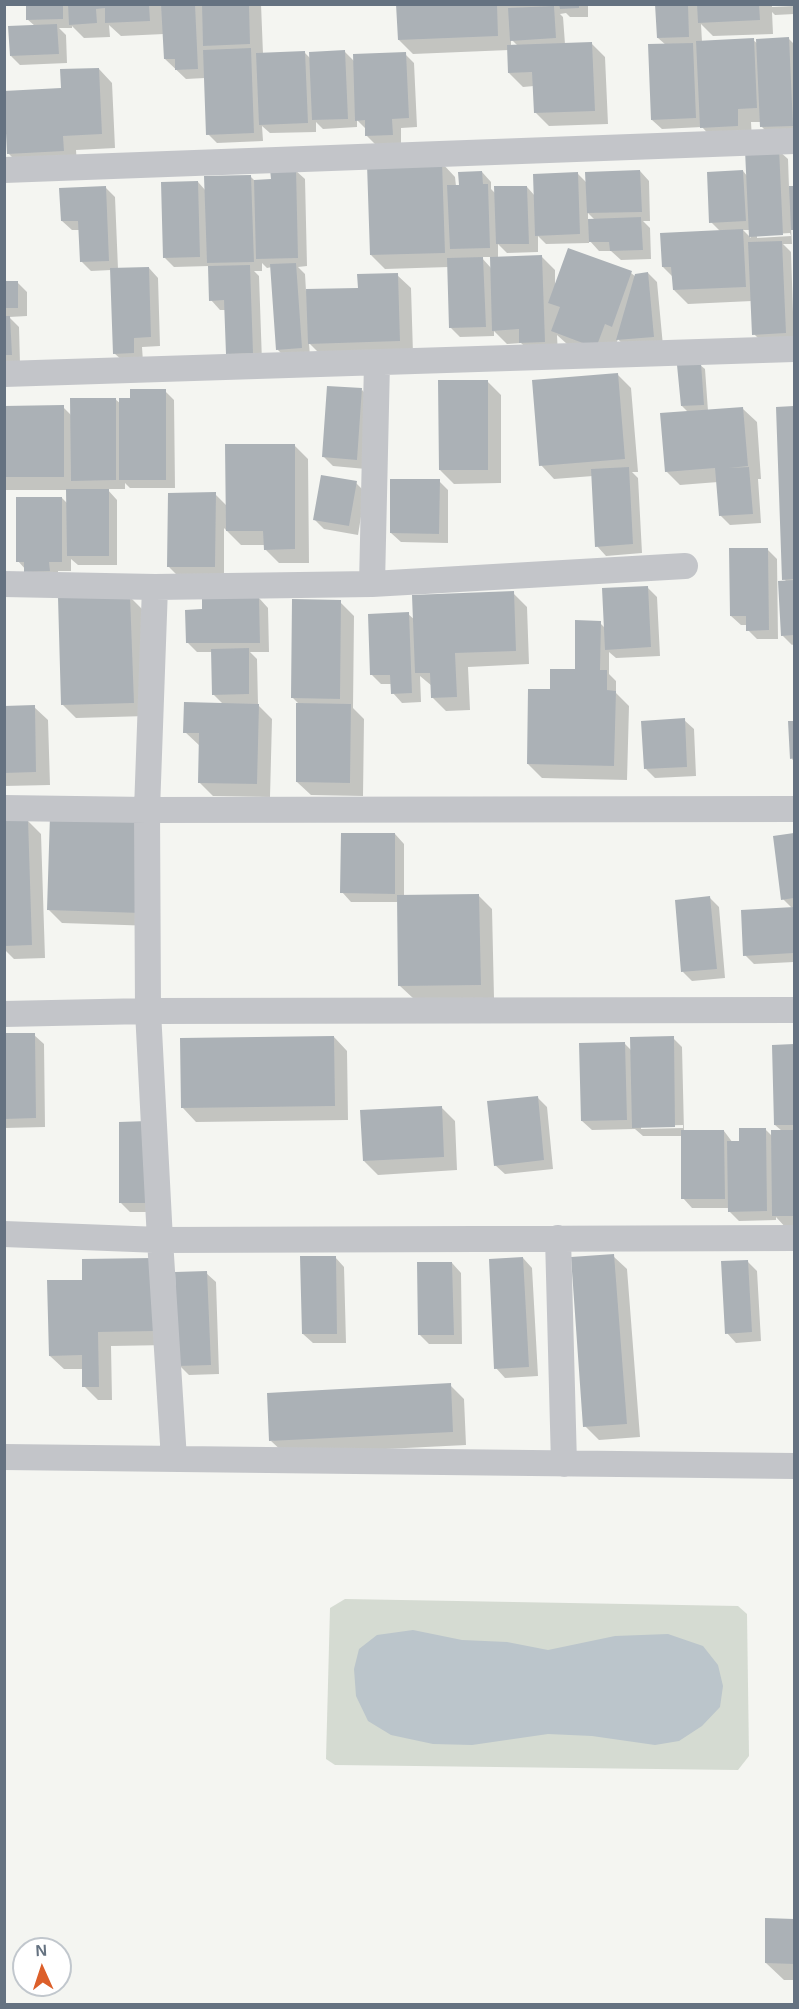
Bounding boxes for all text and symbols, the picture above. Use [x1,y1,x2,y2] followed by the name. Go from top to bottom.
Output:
[12,1937,72,1997] north arrow
[35,1942,47,1959] text: N

